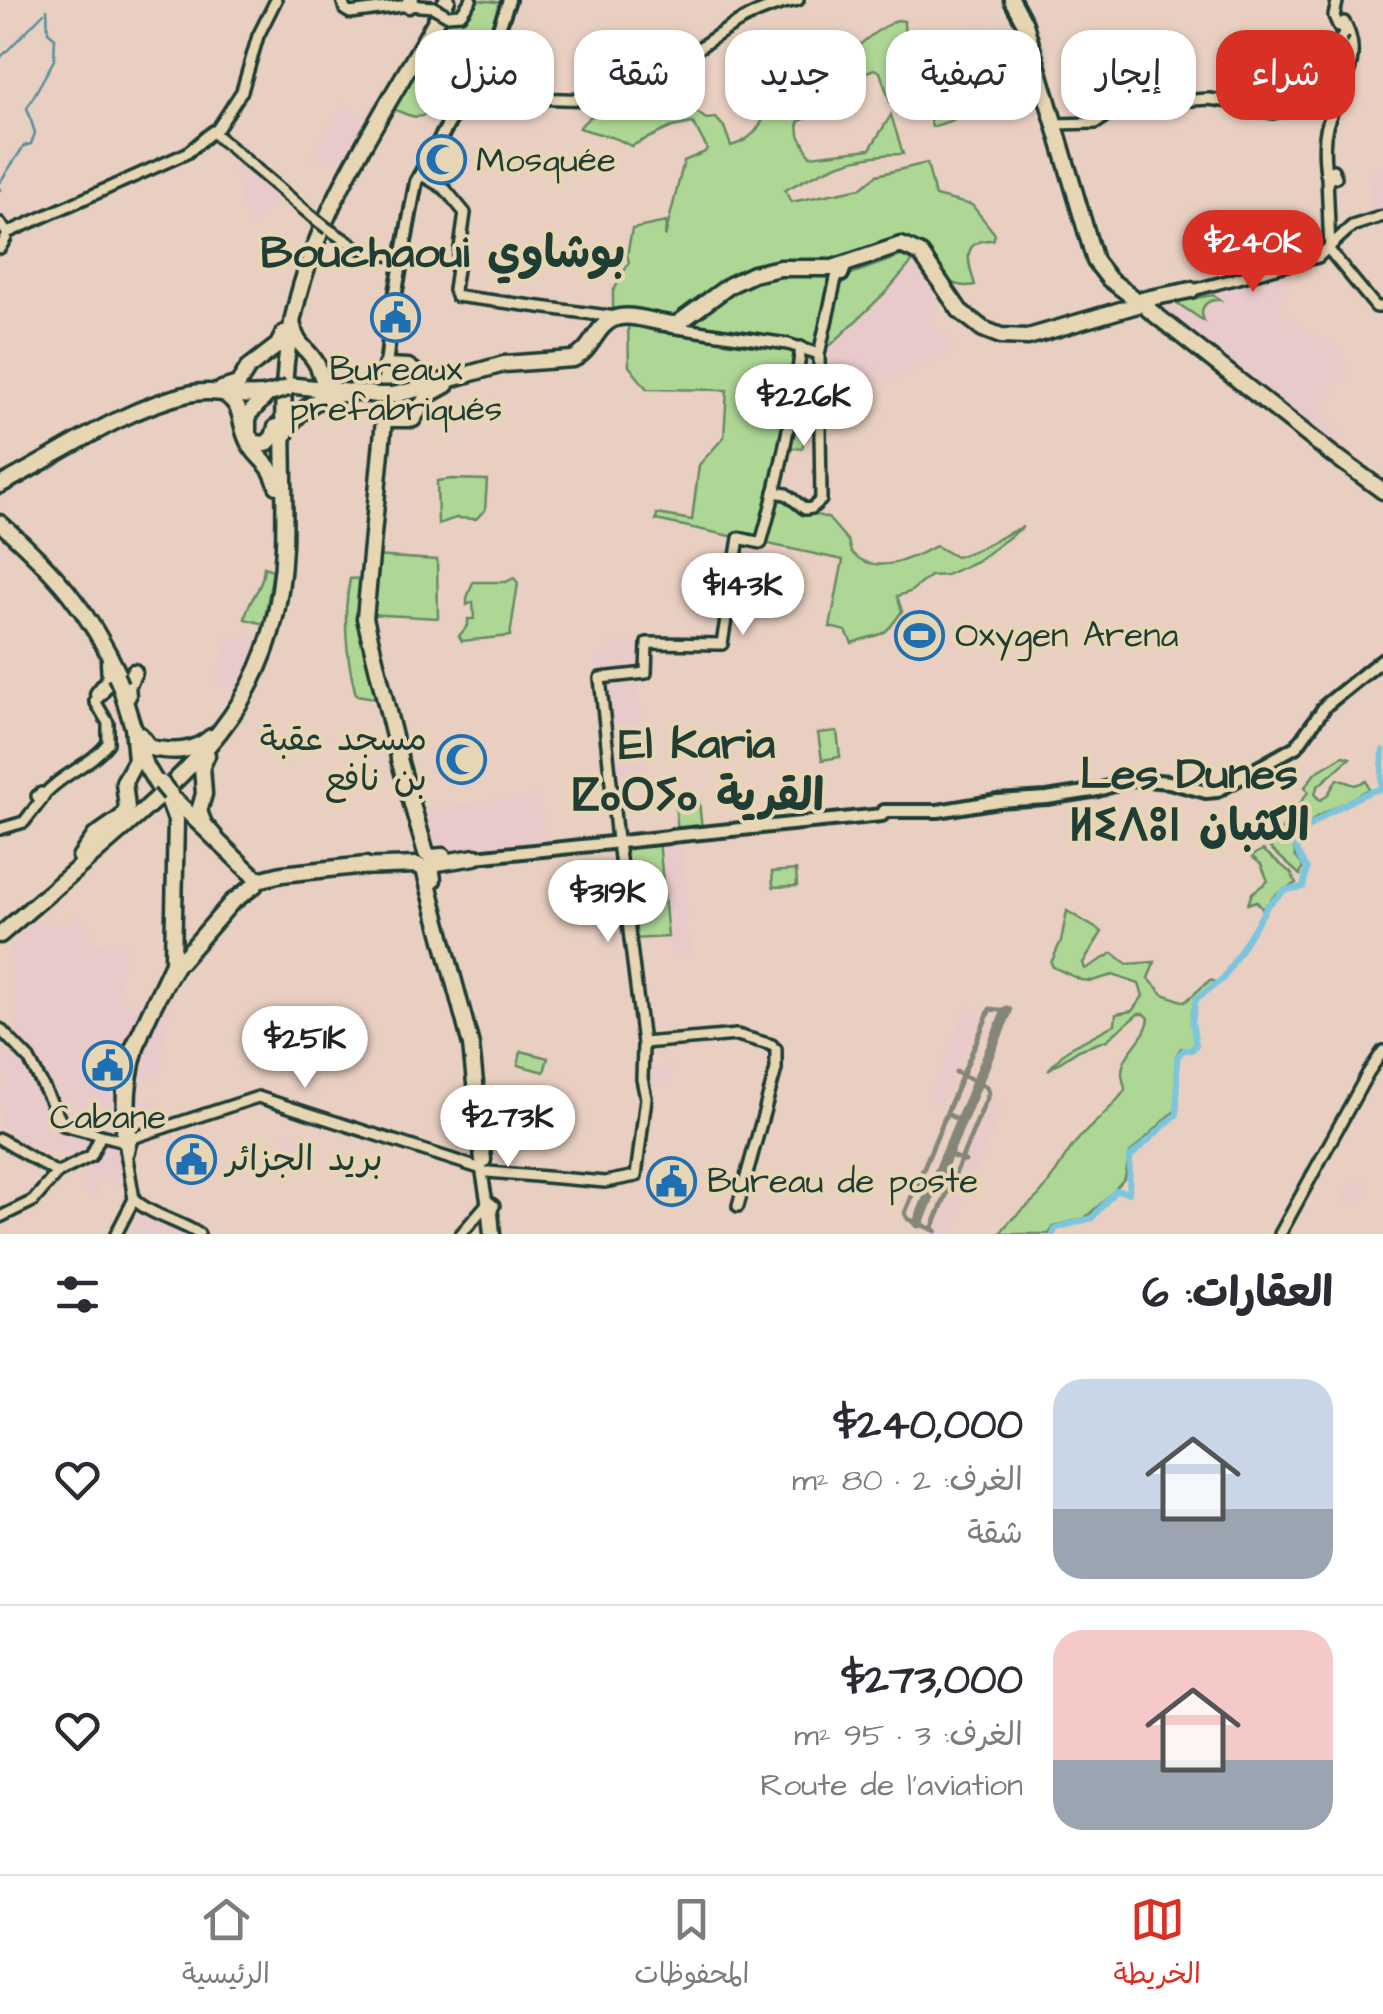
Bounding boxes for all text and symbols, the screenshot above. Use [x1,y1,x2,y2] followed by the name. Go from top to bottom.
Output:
[415,30,554,120] chip: منزل
[574,30,705,120] chip: شقة
[725,30,866,120] chip: جديد
[886,30,1041,120] chip: تصفية
[1061,30,1196,120] chip: إيجار
[1216,30,1355,120] chip: شراء
[415,134,467,186] mosque icon: Mosquée
[476,136,616,185] place label: Mosquée
[1183,210,1323,295] pin: $240K
[1204,220,1302,265] text: $240K
[260,223,626,285] district label: Bouchaoui بوشاوي
[370,291,422,343] public building icon: Bureaux prefabriqués
[290,345,502,434] place label: Bureaux prefabriqués
[734,364,874,449] pin: $226K
[757,374,851,419] text: $226K
[673,553,813,638] pin: $143K
[703,563,783,608] text: $143K
[894,609,946,661] sports icon: Oxygen Arena
[955,611,1179,662] place label: Oxygen Arena
[570,714,824,828] district label: El Karia ⵇⴰⵔⵢⴰ القرية
[260,715,427,804] place label: مسجد عقبة بن نافع
[436,733,488,785] mosque icon: مسجد عقبة بن نافع
[1069,744,1309,858] district label: Les Dunes ⵍⵉⴷⵓⵏ الكثبان
[538,860,678,945] pin: $319K
[570,870,646,915] text: $319K
[235,1006,375,1091] pin: $251K
[264,1016,346,1061] text: $251K
[82,1039,134,1091] public building icon: Cabane
[438,1085,578,1170] pin: $273K
[50,1093,166,1142] place label: Cabane
[462,1095,554,1140] text: $273K
[165,1133,217,1185] public building icon: بريد الجزائر
[223,1135,383,1184] place label: بريد الجزائر
[646,1155,698,1207] public building icon: Bureau de poste
[707,1157,978,1206] place label: Bureau de poste
[1142,1265,1333,1323] text: العقارات: 6
[50,1267,105,1322] icon: filters
[834,1397,1023,1455] text: $240,000
[1133,1419,1253,1539] icon: home
[50,1452,105,1507] icon: heart
[792,1458,1023,1503] text: الغرف: 2 · 80 m²
[967,1511,1023,1556] text: شقة
[841,1652,1023,1710] text: $273,000
[1133,1670,1253,1790] icon: home
[50,1703,105,1758] icon: heart
[794,1713,1023,1758] text: الغرف: 3 · 95 m²
[760,1763,1023,1808] text: Route de l'aviation
[182,1892,270,1998] tab: الرئيسية
[634,1892,749,1998] tab: المحفوظات
[1114,1892,1201,1998] tab: الخريطة

